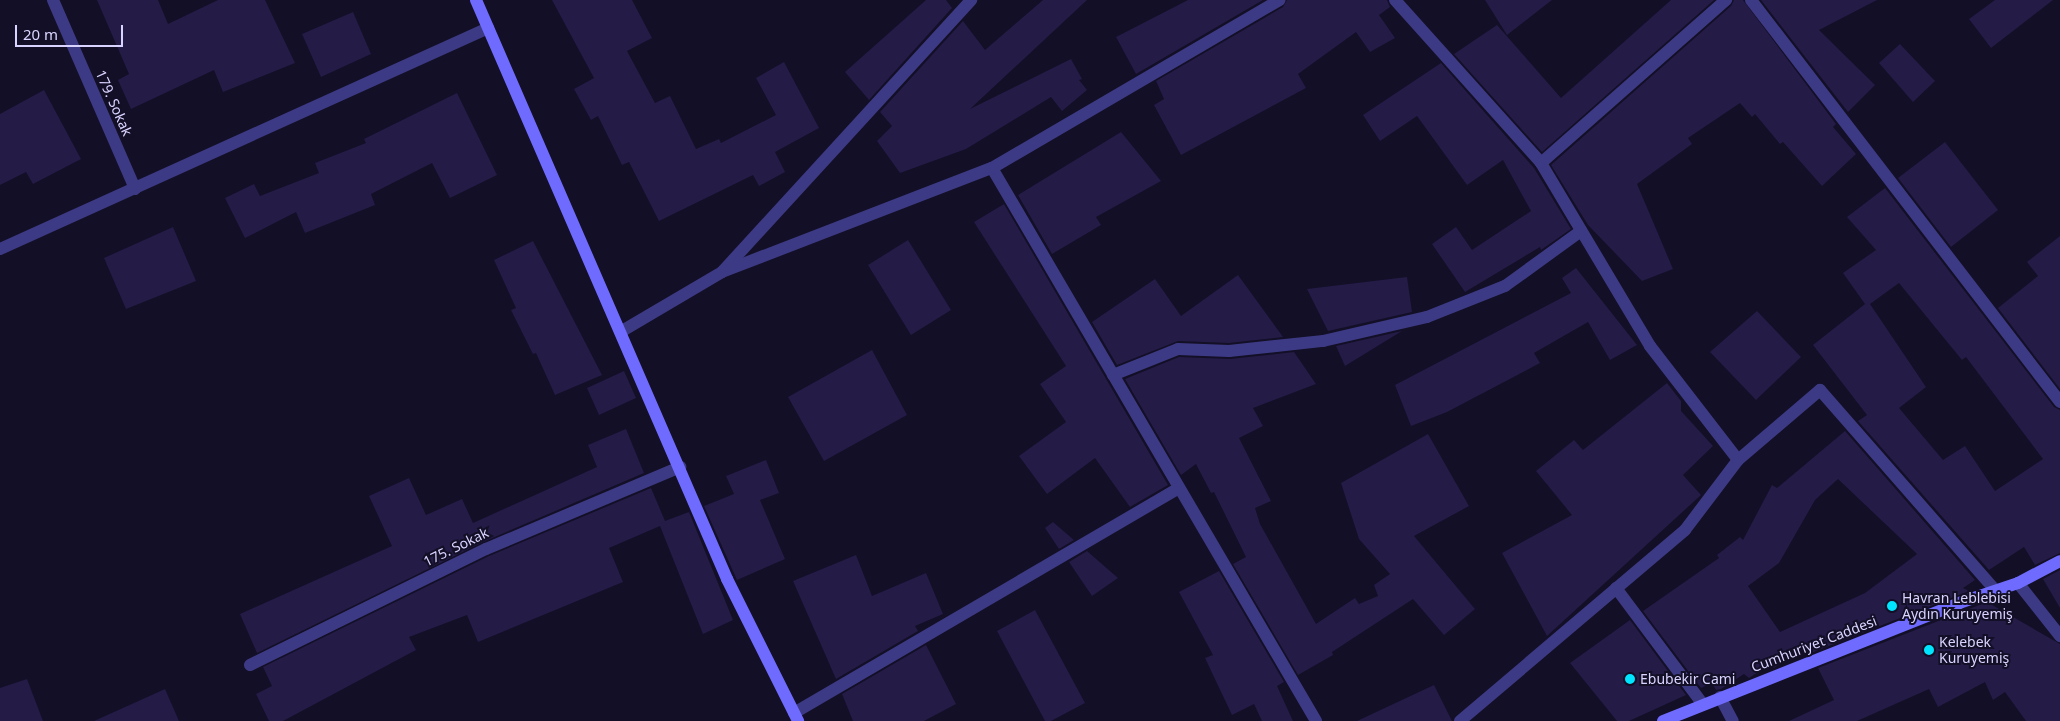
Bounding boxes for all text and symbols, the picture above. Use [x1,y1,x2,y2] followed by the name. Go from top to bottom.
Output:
[18,15,125,47] scale bar
[23,24,58,44] text: 20 m
[92,67,136,139] street label: 179. Sokak
[421,524,491,570] street label: 175. Sokak
[1902,590,2013,622] place label: Havran Leblebisi Aydın Kuruyemiş
[1886,600,1898,612] marker: Havran Leblebisi Aydın Kuruyemiş
[1749,612,1879,676] street label: Cumhuriyet Caddesi
[1939,634,2009,666] place label: Kelebek Kuruyemiş
[1923,644,1935,656] marker: Kelebek Kuruyemiş
[1640,671,1735,687] place label: Ebubekir Cami
[1624,673,1636,685] marker: Ebubekir Cami

